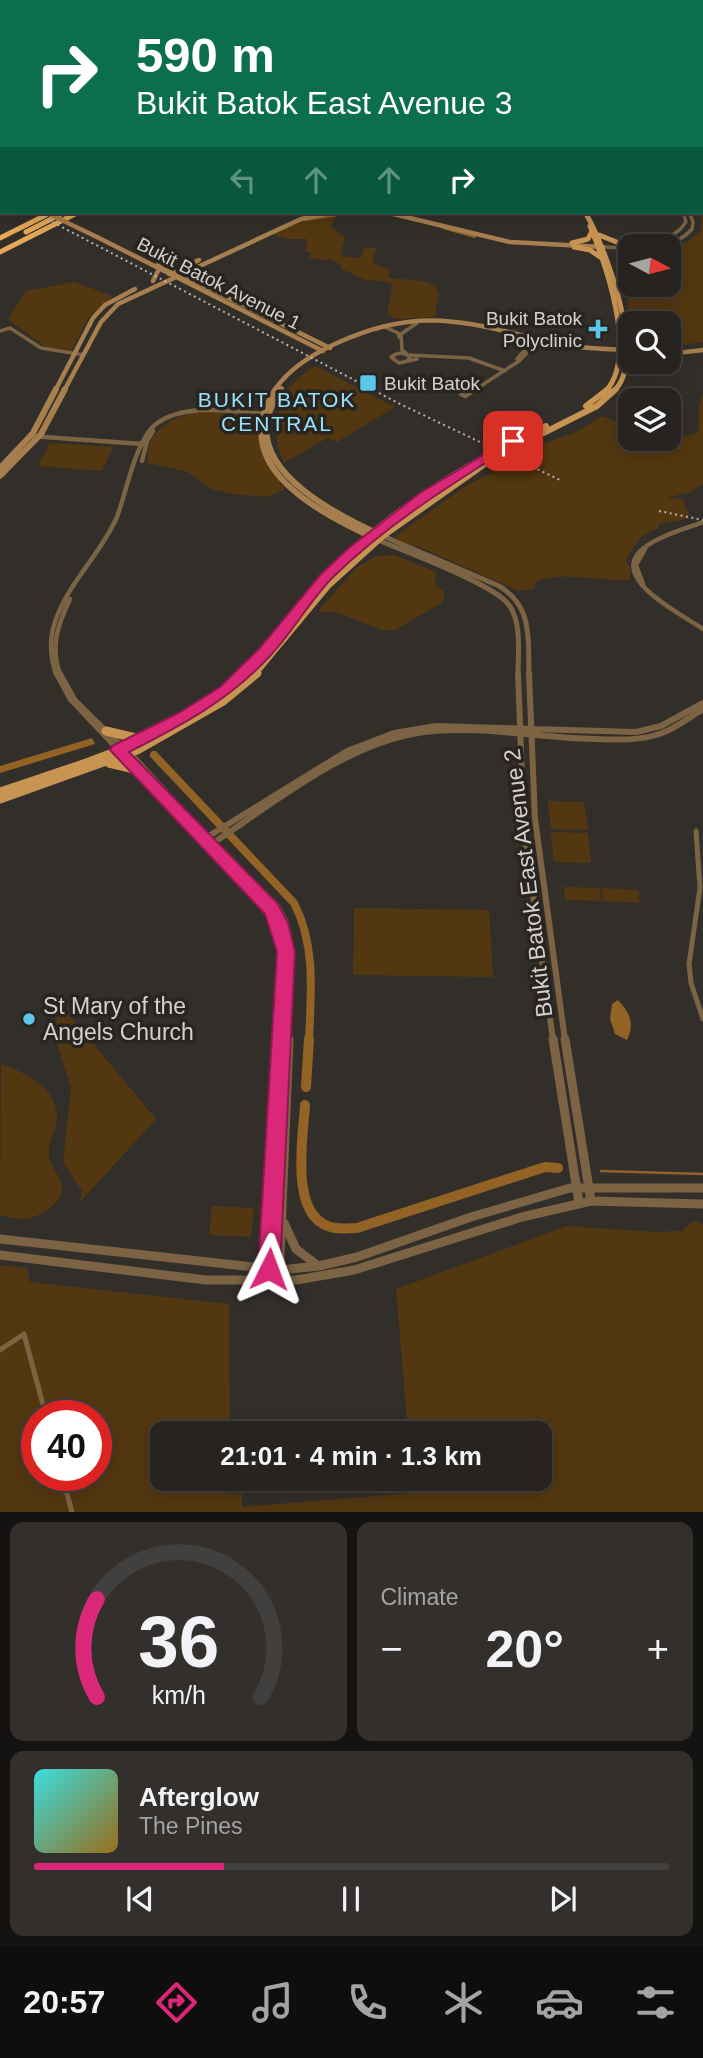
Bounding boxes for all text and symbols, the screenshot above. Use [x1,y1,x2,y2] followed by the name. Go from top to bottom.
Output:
[21,28,112,119] icon: right
[136,28,275,82] text: 590 m
[136,85,513,121] text: Bukit Batok East Avenue 3
[224,161,262,199] icon: left
[297,161,335,199] icon: ahead
[370,161,408,199] icon: ahead
[443,161,481,199] icon: right
[134,233,304,334] street label: Bukit Batok Avenue 1
[618,234,681,298] north arrow
[618,234,681,451] map controls
[486,308,582,351] place label: Bukit Batok Polyclinic
[618,311,681,374] button: search
[588,319,608,339] marker: Bukit Batok Polyclinic
[358,373,378,393] marker: Bukit Batok
[384,373,481,394] place label: Bukit Batok
[198,388,356,435] district label: BUKIT BATOK CENTRAL
[618,388,681,451] button: layers
[483,411,543,471] pin
[494,422,532,460] icon: arrive
[499,747,557,1019] street label: Bukit Batok East Avenue 2
[43,993,194,1045] place label: St Mary of the Angels Church
[21,1011,37,1027] marker: St Mary of the Angels Church
[232,1232,306,1306] position arrow
[21,1400,112,1491] speed limit sign: 40
[220,1441,482,1471] text: 21:01 · 4 min · 1.3 km
[381,1584,458,1610] text: Climate
[138,1602,219,1683] text: 36
[485,1620,564,1678] text: 20°
[381,1628,403,1670] text: −
[647,1628,669,1670] text: +
[151,1681,205,1709] text: km/h
[139,1782,259,1812] text: Afterglow
[139,1813,243,1839] text: The Pines
[121,1880,159,1918] icon: previous
[332,1880,370,1918] icon: pause
[544,1880,582,1918] icon: next
[152,1978,201,2027] icon: directions
[248,1978,297,2027] icon: music
[343,1978,392,2027] icon: phone
[439,1978,488,2027] icon: climate
[535,1978,584,2027] icon: car
[631,1978,680,2027] icon: filters
[23,1984,105,2020] text: 20:57

